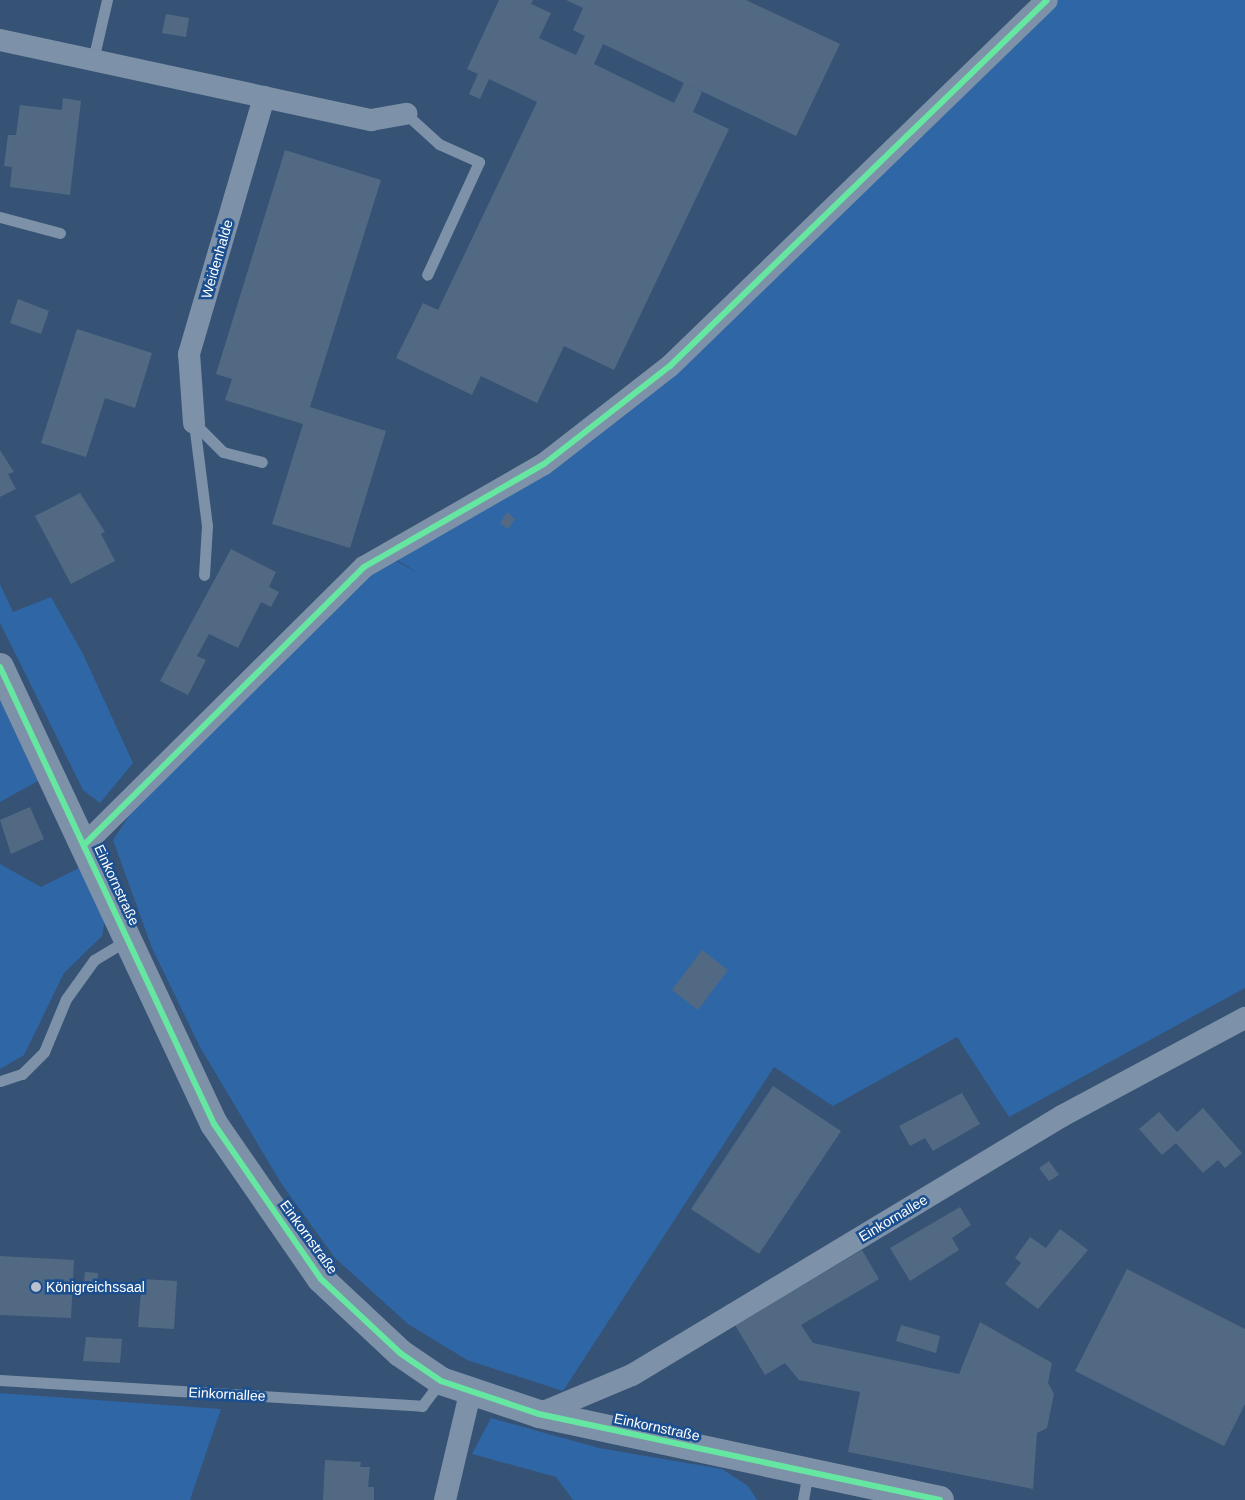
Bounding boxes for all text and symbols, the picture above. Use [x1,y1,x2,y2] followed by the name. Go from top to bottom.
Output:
[198,218,236,300] street label: Weidenhalde
[91,842,143,928] street label: Einkornstraße
[856,1191,930,1245] street label: Einkornallee
[277,1197,341,1277] street label: Einkornstraße
[46,1279,145,1295] place label: Königreichssaal
[30,1281,42,1293] marker: Königreichssaal
[188,1384,266,1404] street label: Einkornallee
[613,1410,701,1444] street label: Einkornstraße

